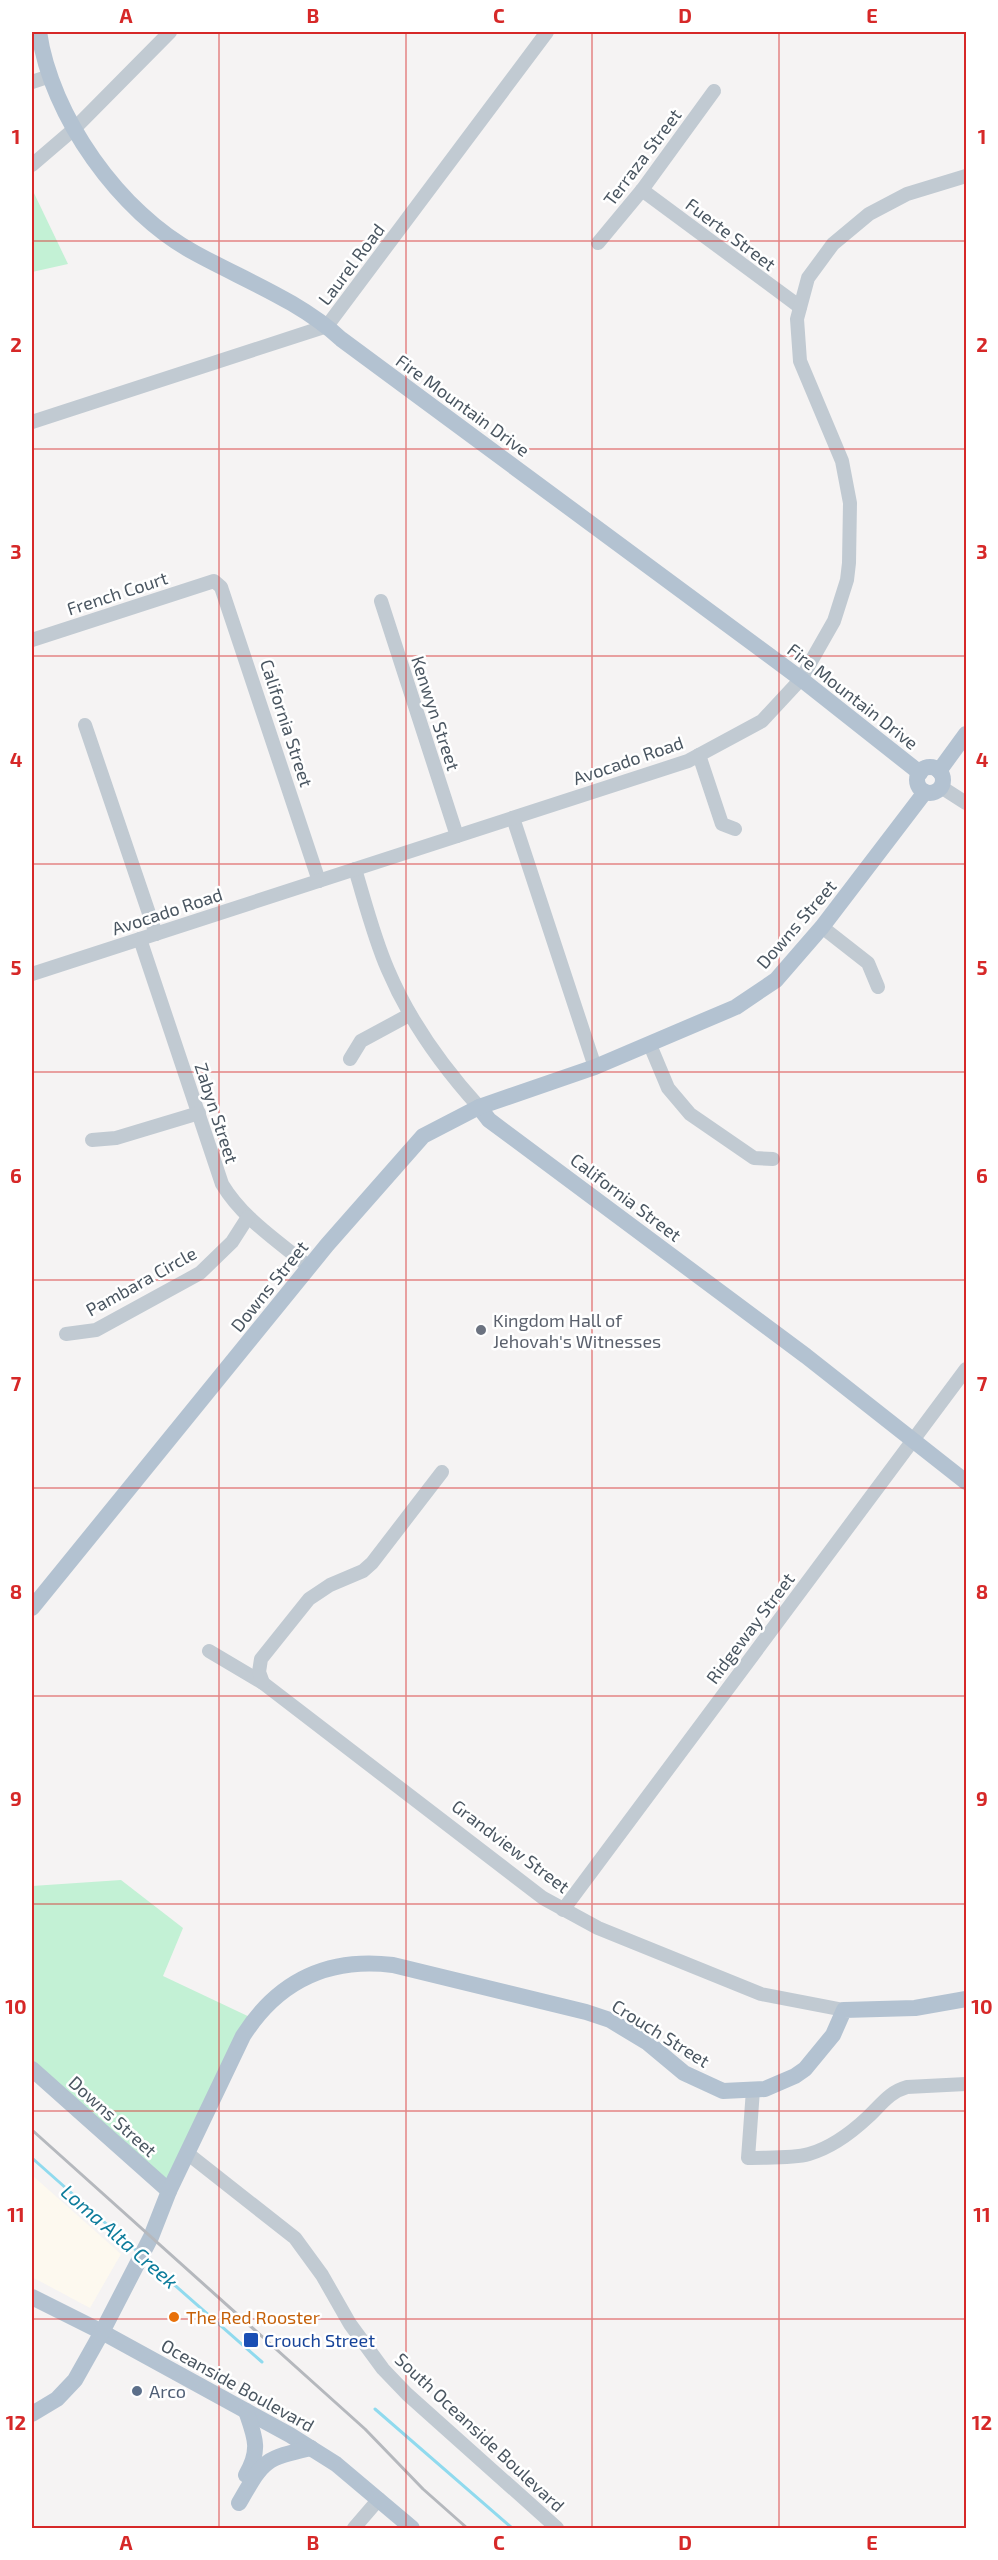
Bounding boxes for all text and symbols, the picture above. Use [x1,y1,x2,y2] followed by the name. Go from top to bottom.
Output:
[119,3,133,27] text: A
[307,3,319,27] text: B
[493,3,505,27] text: C
[678,3,692,27] text: D
[866,3,878,27] text: E
[598,104,686,210] street label: Terraza Street
[12,124,20,148] text: 1
[978,124,986,148] text: 1
[682,193,781,275] street label: Fuerte Street
[313,219,389,309] street label: Laurel Road
[10,332,22,356] text: 2
[976,332,988,356] text: 2
[392,349,534,461] street label: Fire Mountain Drive
[10,539,22,563] text: 3
[976,539,988,563] text: 3
[64,566,170,620] street label: French Court
[783,638,923,754] street label: Fire Mountain Drive
[407,653,465,773] street label: Kenwyn Street
[256,656,318,790] street label: California Street
[570,731,686,789] street label: Avocado Road
[10,747,23,771] text: 4
[976,747,989,771] text: 4
[751,875,841,973] street label: Downs Street
[109,883,225,939] street label: Avocado Road
[10,955,22,979] text: 5
[976,955,988,979] text: 5
[190,1060,244,1166] street label: Zabyn Street
[566,1148,686,1246] street label: California Street
[10,1163,22,1187] text: 6
[976,1163,988,1187] text: 6
[226,1236,312,1336] street label: Downs Street
[82,1242,200,1320] street label: Pambara Circle
[493,1309,661,1352] place label: Kingdom Hall of Jehovah's Witnesses
[474,1323,488,1337] marker: Kingdom Hall of Jehovah's Witnesses
[11,1371,22,1395] text: 7
[977,1371,988,1395] text: 7
[701,1568,799,1688] street label: Ridgeway Street
[10,1579,22,1603] text: 8
[976,1579,988,1603] text: 8
[10,1786,22,1810] text: 9
[976,1786,988,1810] text: 9
[448,1795,574,1897] street label: Grandview Street
[5,1994,27,2018] text: 10
[608,1994,714,2072] street label: Crouch Street
[971,1994,993,2018] text: 10
[65,2071,162,2161] street label: Downs Street
[57,2179,183,2293] water label: Loma Alta Creek
[7,2202,25,2226] text: 11
[973,2202,991,2226] text: 11
[186,2306,320,2328] place label: The Red Rooster
[167,2310,181,2324] marker: The Red Rooster
[264,2329,375,2351] place label: Crouch Street
[242,2331,260,2349] marker: Crouch Street
[158,2334,318,2436] street label: Oceanside Boulevard
[391,2348,569,2516] street label: South Oceanside Boulevard
[149,2380,186,2402] place label: Arco
[130,2384,144,2398] marker: Arco
[6,2410,26,2434] text: 12
[972,2410,992,2434] text: 12
[119,2530,133,2554] text: A
[307,2530,319,2554] text: B
[493,2530,505,2554] text: C
[678,2530,692,2554] text: D
[866,2530,878,2554] text: E

